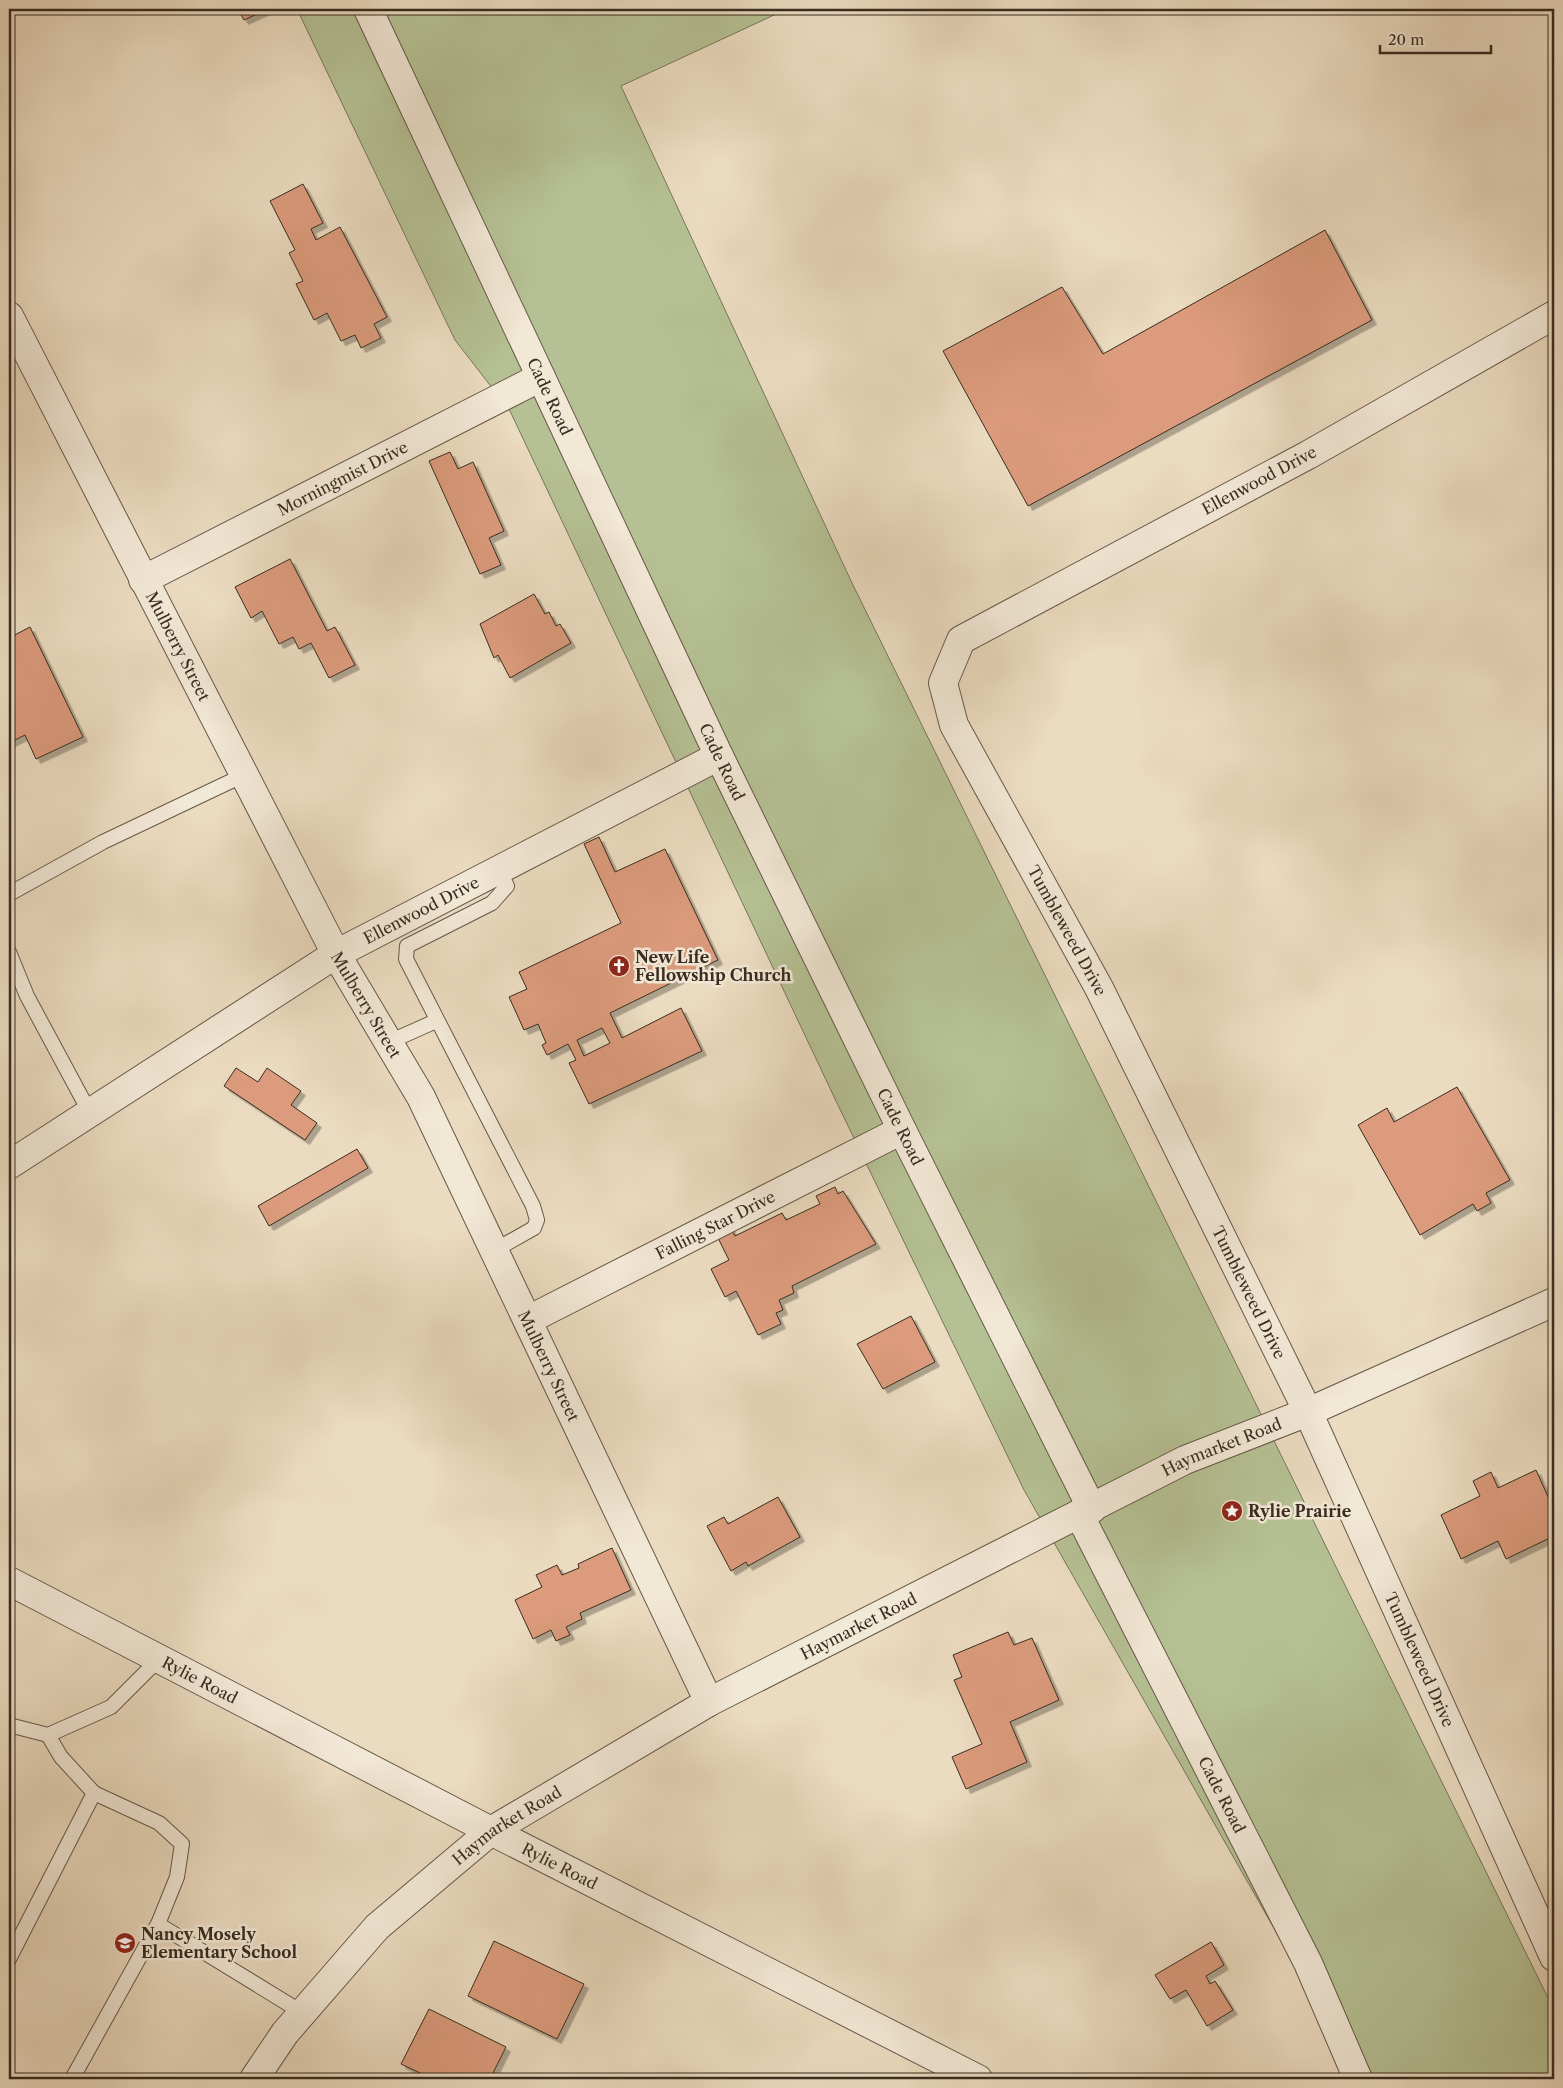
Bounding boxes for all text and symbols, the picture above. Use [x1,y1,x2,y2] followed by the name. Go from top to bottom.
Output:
[1380,22,1492,54] scale bar
[1388,30,1424,49] text: 20 m
[523,354,577,439] street label: Cade Road
[274,437,411,520] street label: Morningmist Drive
[1198,441,1320,519] street label: Ellenwood Drive
[142,588,215,705] street label: Mulberry Street
[695,720,749,804] street label: Cade Road
[1023,862,1111,999] street label: Tumbleweed Drive
[360,872,482,948] street label: Ellenwood Drive
[635,947,792,985] place label: New Life Fellowship Church
[327,948,406,1062] street label: Mulberry Street
[607,954,631,978] church icon: New Life Fellowship Church
[873,1085,928,1169] street label: Cade Road
[652,1186,778,1264] street label: Falling Star Drive
[1208,1223,1290,1362] street label: Tumbleweed Drive
[514,1307,584,1425] street label: Mulberry Street
[1158,1413,1285,1480] street label: Haymarket Road
[1220,1499,1244,1523] place icon: Rylie Prairie
[1248,1501,1352,1521] place label: Rylie Prairie
[797,1588,920,1664] street label: Haymarket Road
[1381,1589,1459,1730] street label: Tumbleweed Drive
[159,1652,241,1708] street label: Rylie Road
[1194,1753,1250,1837] street label: Cade Road
[448,1782,565,1869] street label: Haymarket Road
[518,1838,601,1894] street label: Rylie Road
[141,1924,297,1962] place label: Nancy Mosely Elementary School
[113,1931,137,1955] school or university icon: Nancy Mosely Elementary School

